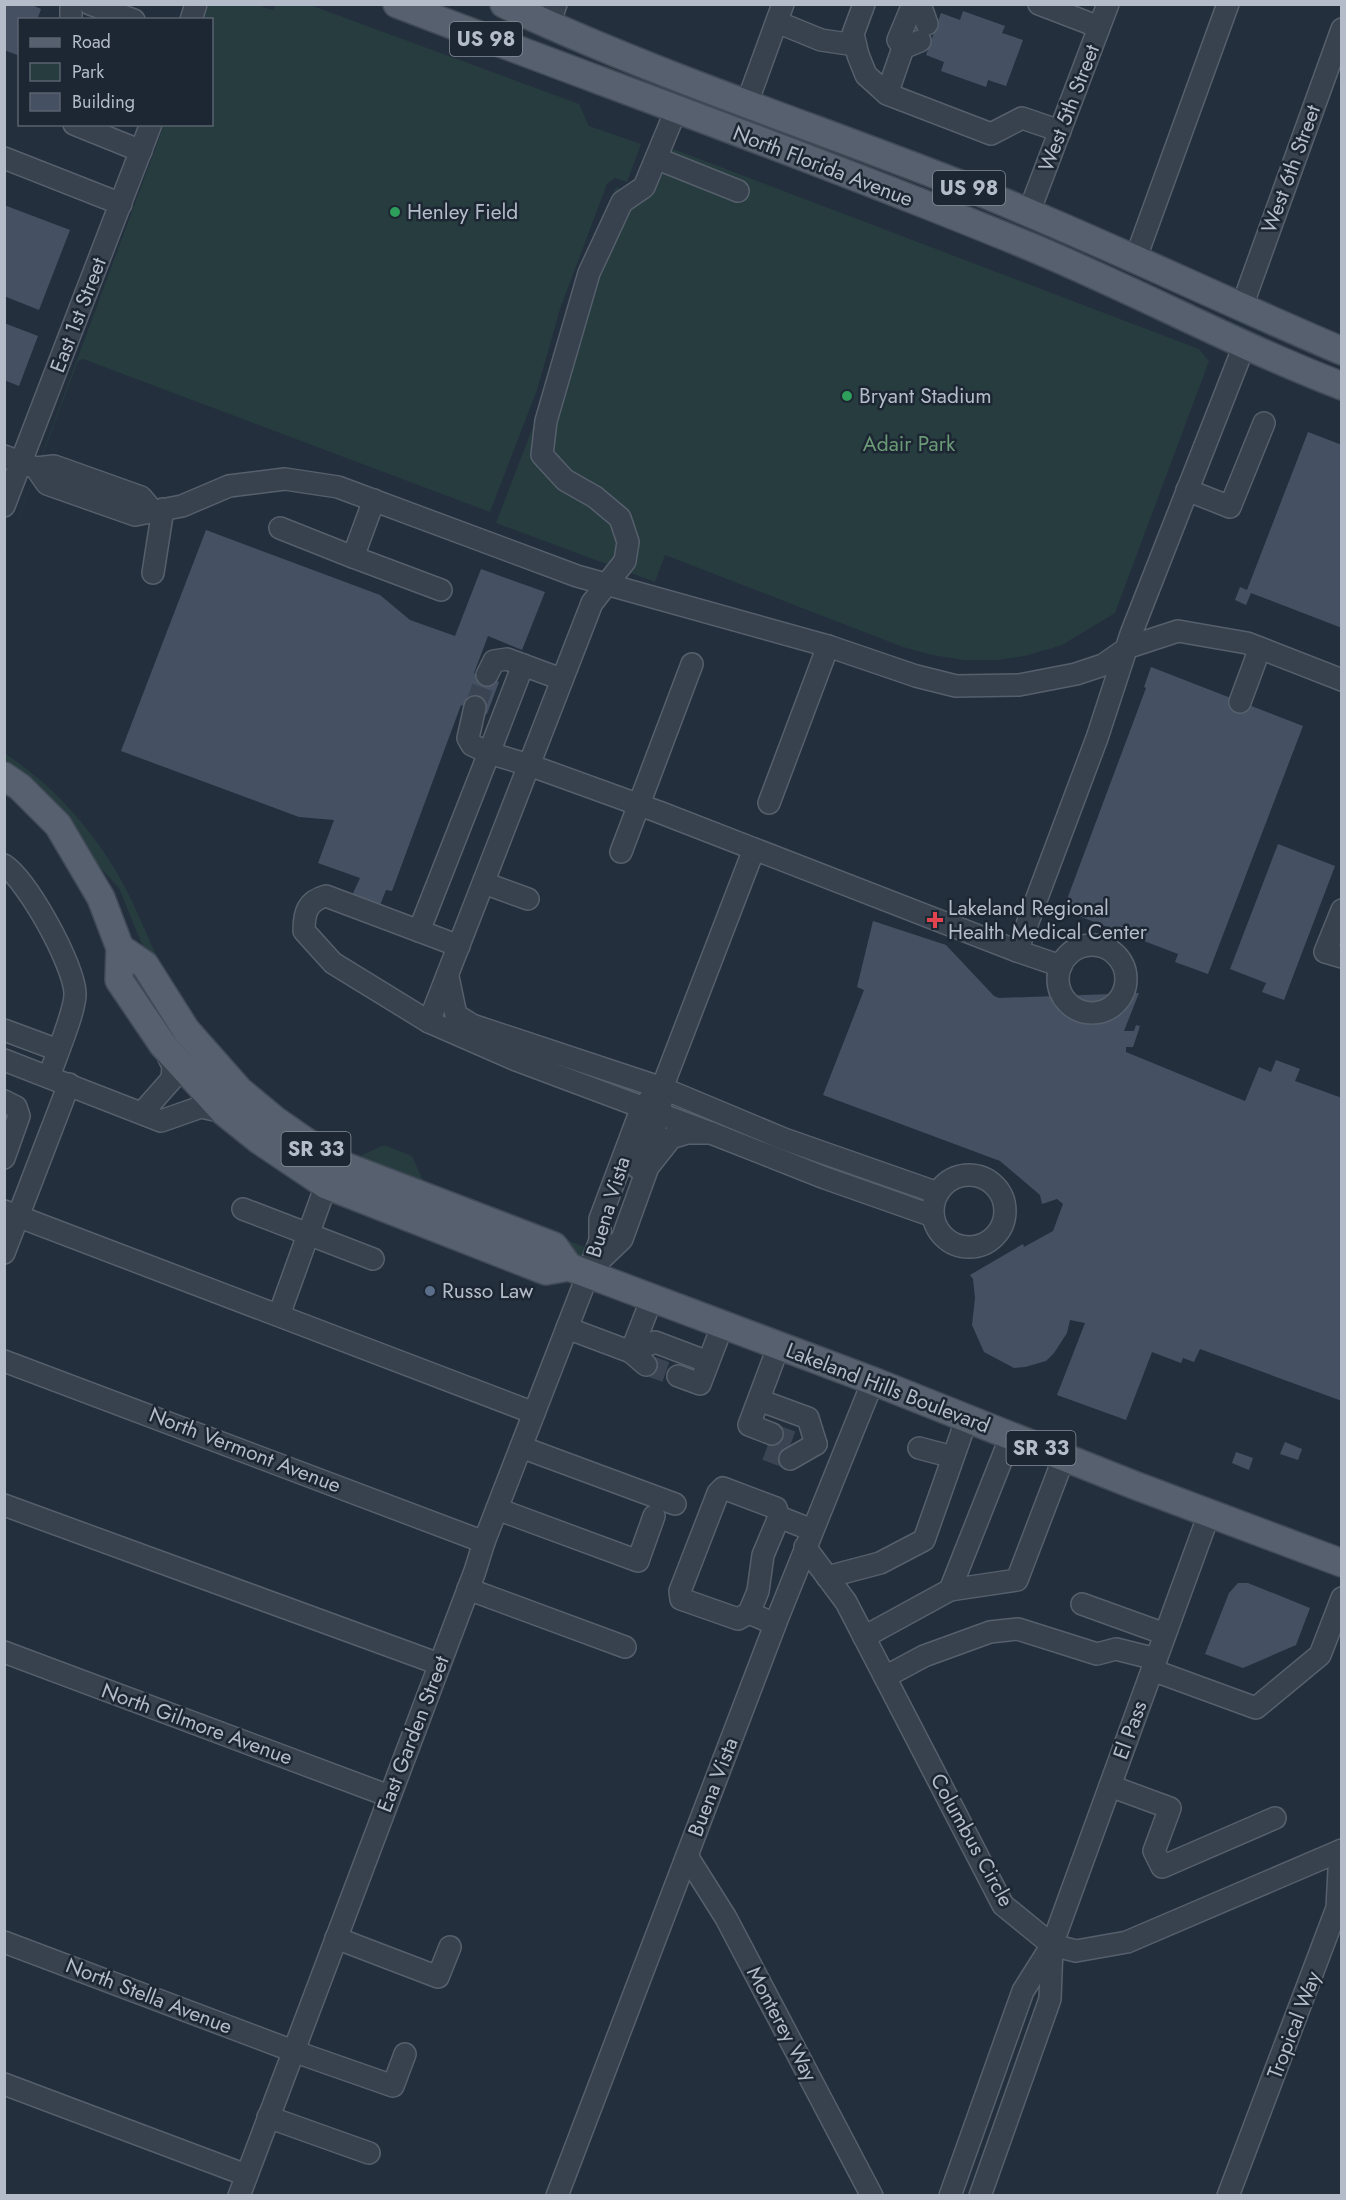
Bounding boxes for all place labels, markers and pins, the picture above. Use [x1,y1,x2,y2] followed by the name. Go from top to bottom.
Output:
[407,197,518,227] place label: Henley Field
[388,205,402,219] marker: Henley Field
[859,381,992,411] place label: Bryant Stadium
[840,389,854,403] marker: Bryant Stadium
[948,893,1148,947] place label: Lakeland Regional Health Medical Center
[926,911,944,929] marker: Lakeland Regional Health Medical Center
[442,1276,534,1306] place label: Russo Law
[423,1284,437,1298] marker: Russo Law

